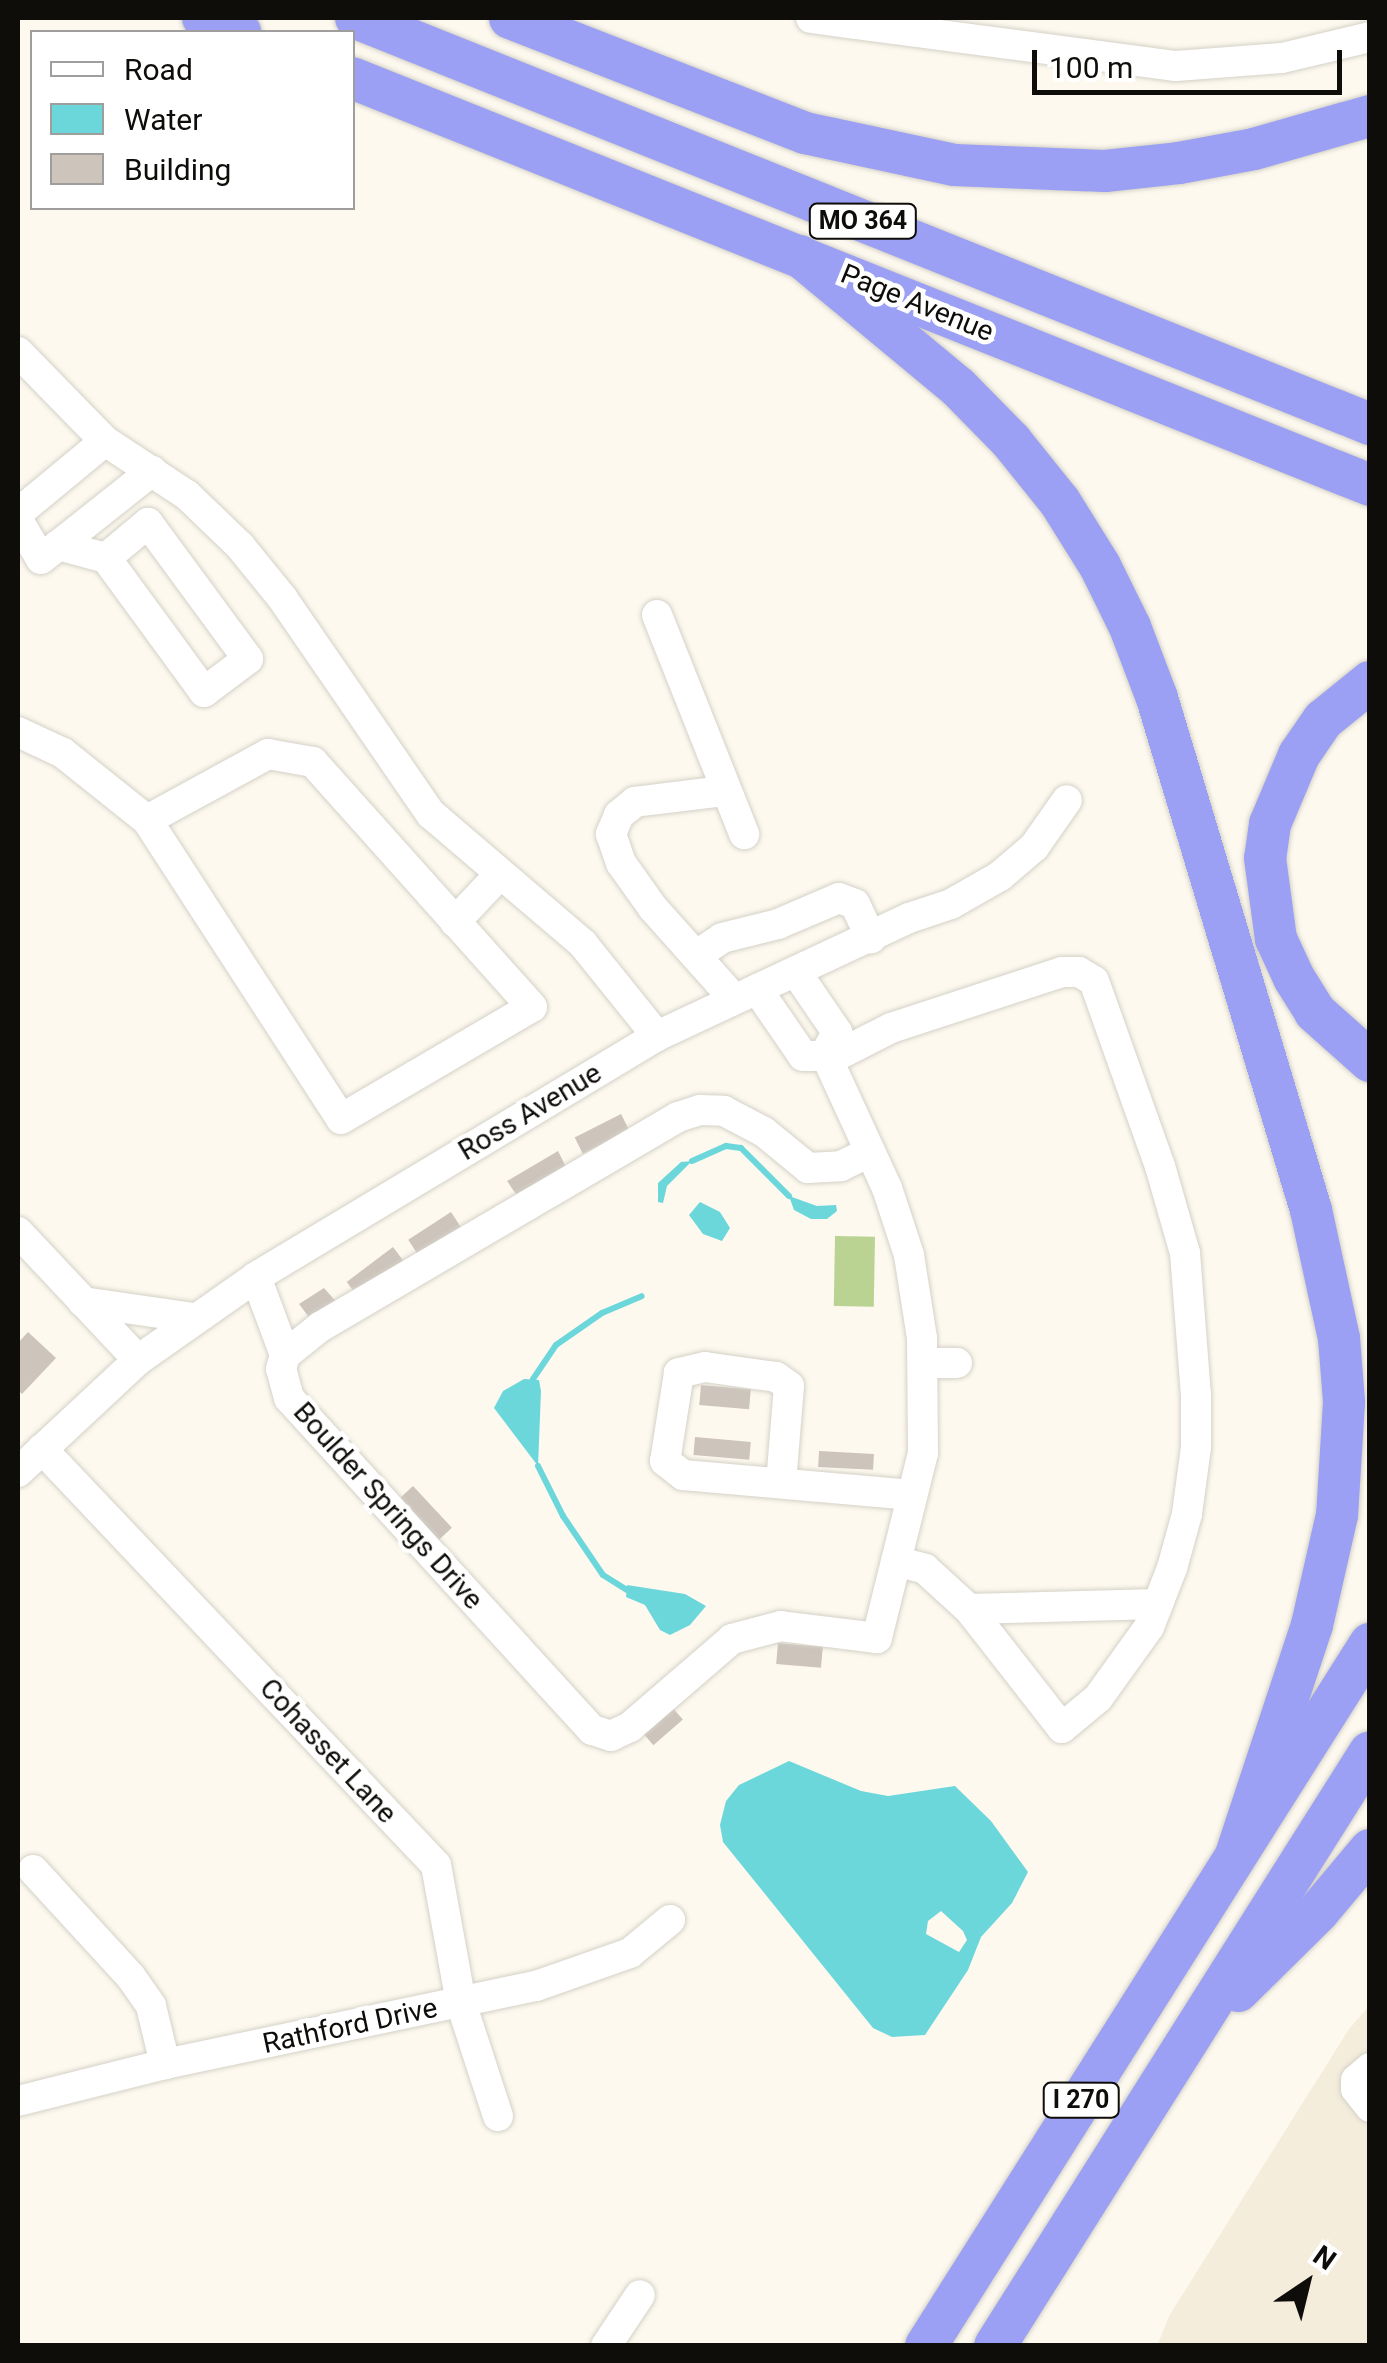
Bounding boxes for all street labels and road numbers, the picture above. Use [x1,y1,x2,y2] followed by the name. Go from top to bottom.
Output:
[808,201,918,241] road number: MO 364
[836,257,998,349] street label: Page Avenue
[453,1056,607,1168] street label: Ross Avenue
[286,1396,490,1616] street label: Boulder Springs Drive
[253,1672,403,1830] street label: Cohasset Lane
[260,1991,440,2061] street label: Rathford Drive
[1041,2080,1121,2120] road number: I 270

